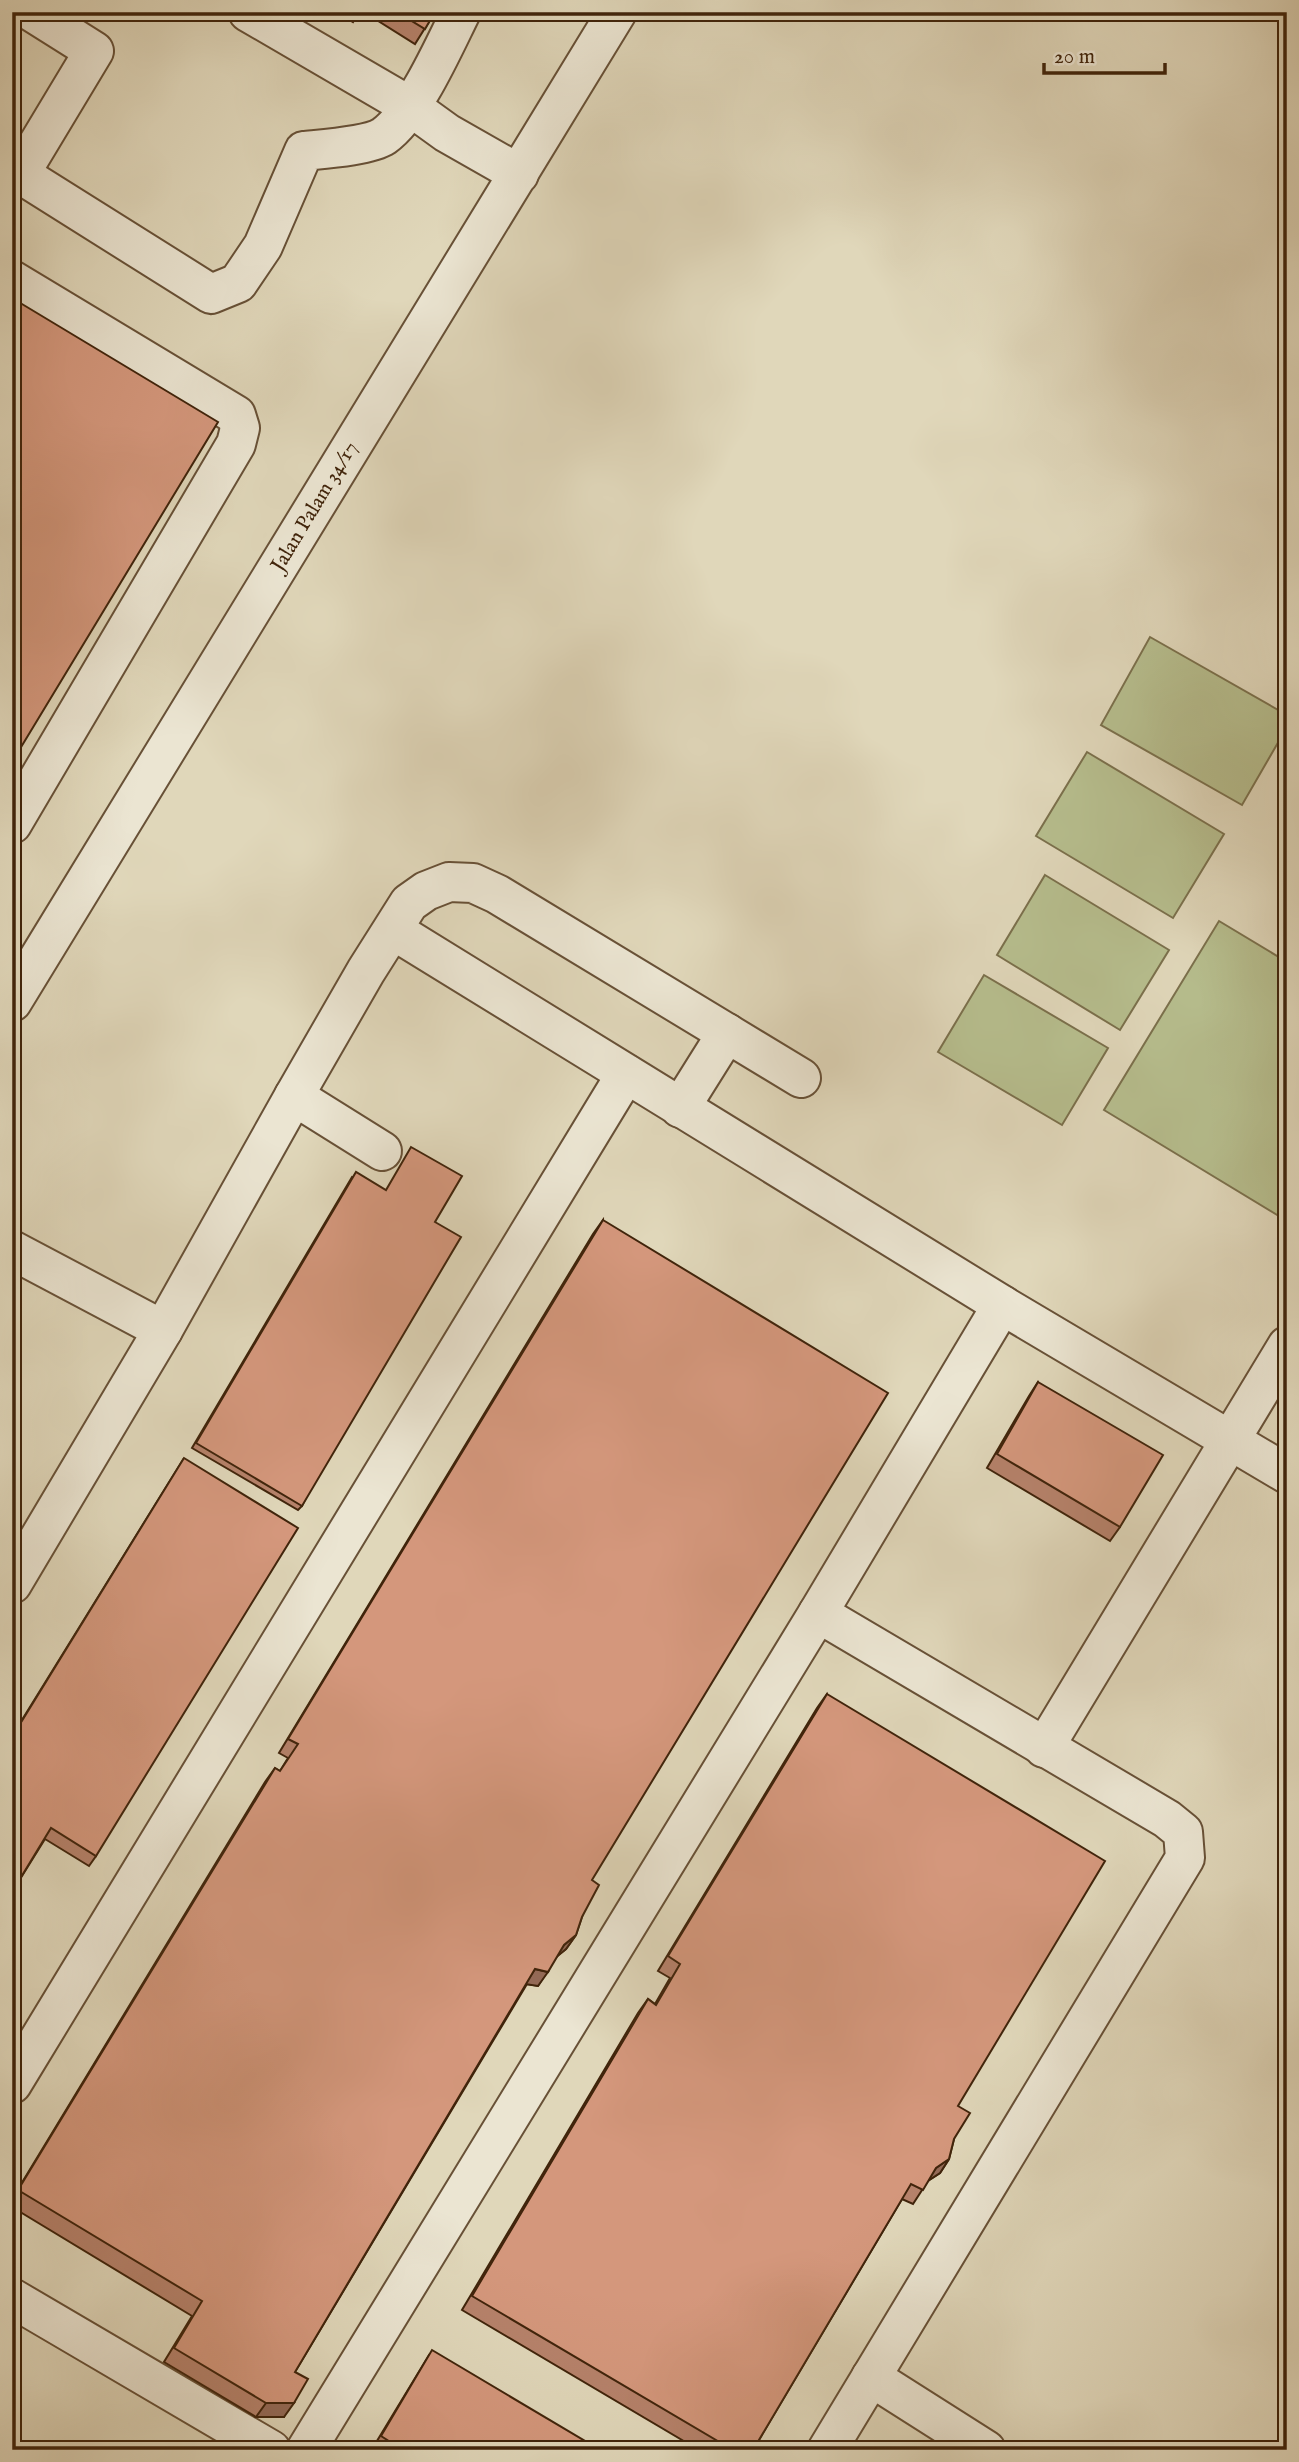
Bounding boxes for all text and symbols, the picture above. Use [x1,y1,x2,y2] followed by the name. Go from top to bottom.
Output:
[1044,32,1164,76] scale bar
[1054,44,1095,71] text: 20 m
[264,437,365,579] street label: Jalan Palam 34/17

